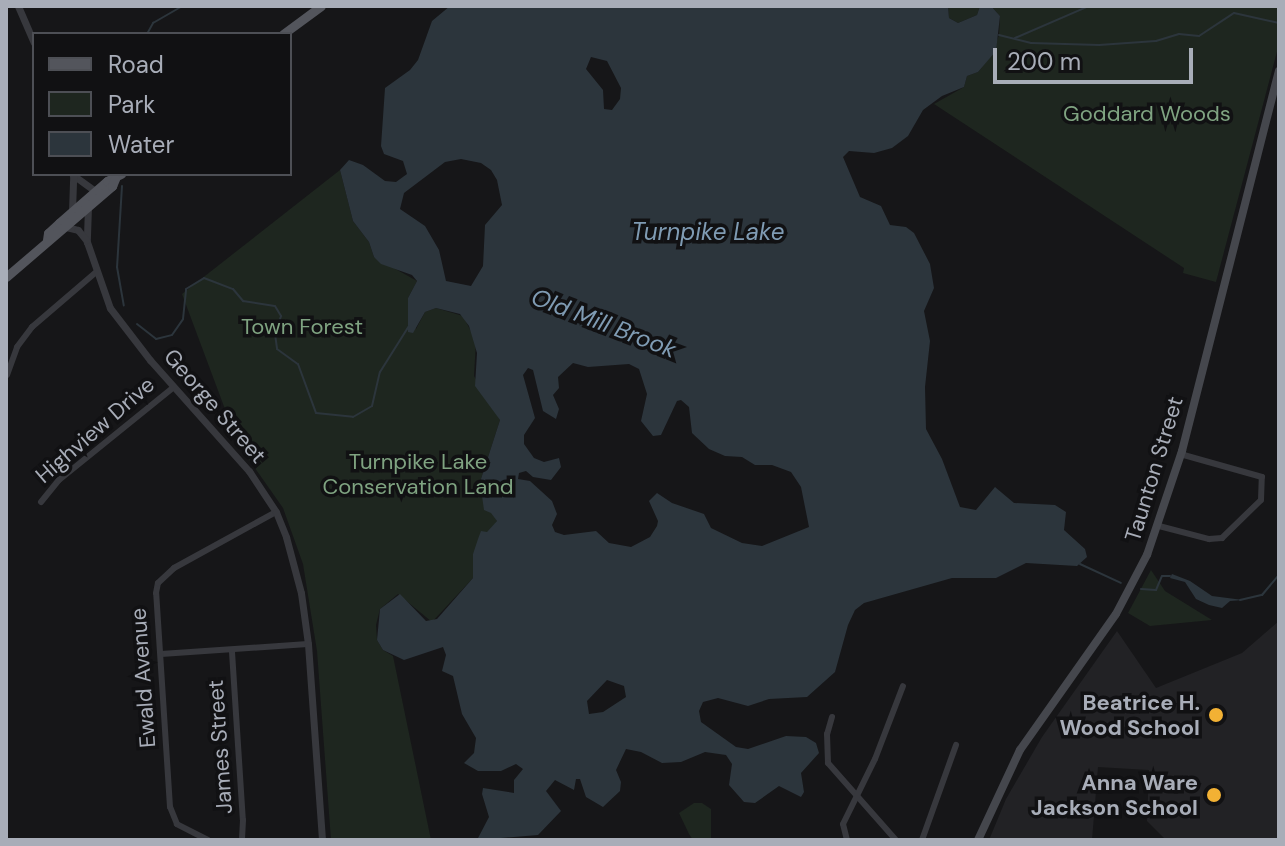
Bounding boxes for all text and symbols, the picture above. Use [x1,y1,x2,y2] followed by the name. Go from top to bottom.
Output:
[32,32,292,176] legend
[997,32,1197,82] scale bar
[1007,46,1081,77] text: 200 m
[108,49,164,80] text: Road
[108,89,155,120] text: Park
[1063,101,1231,127] park label: Goddard Woods
[108,129,174,160] text: Water
[631,218,785,246] water label: Turnpike Lake
[527,282,681,364] water label: Old Mill Brook
[241,314,363,340] park label: Town Forest
[158,344,272,468] street label: George Street
[30,371,160,489] street label: Highview Drive
[1119,393,1189,545] street label: Taunton Street
[322,448,514,500] park label: Turnpike Lake Conservation Land
[125,607,161,749] street label: Ewald Avenue
[202,679,238,815] street label: James Street
[1059,689,1200,740] place label: Beatrice H. Wood School
[1207,706,1225,724] marker: Beatrice H. Wood School
[1031,769,1198,820] place label: Anna Ware Jackson School
[1205,786,1223,804] marker: Anna Ware Jackson School

